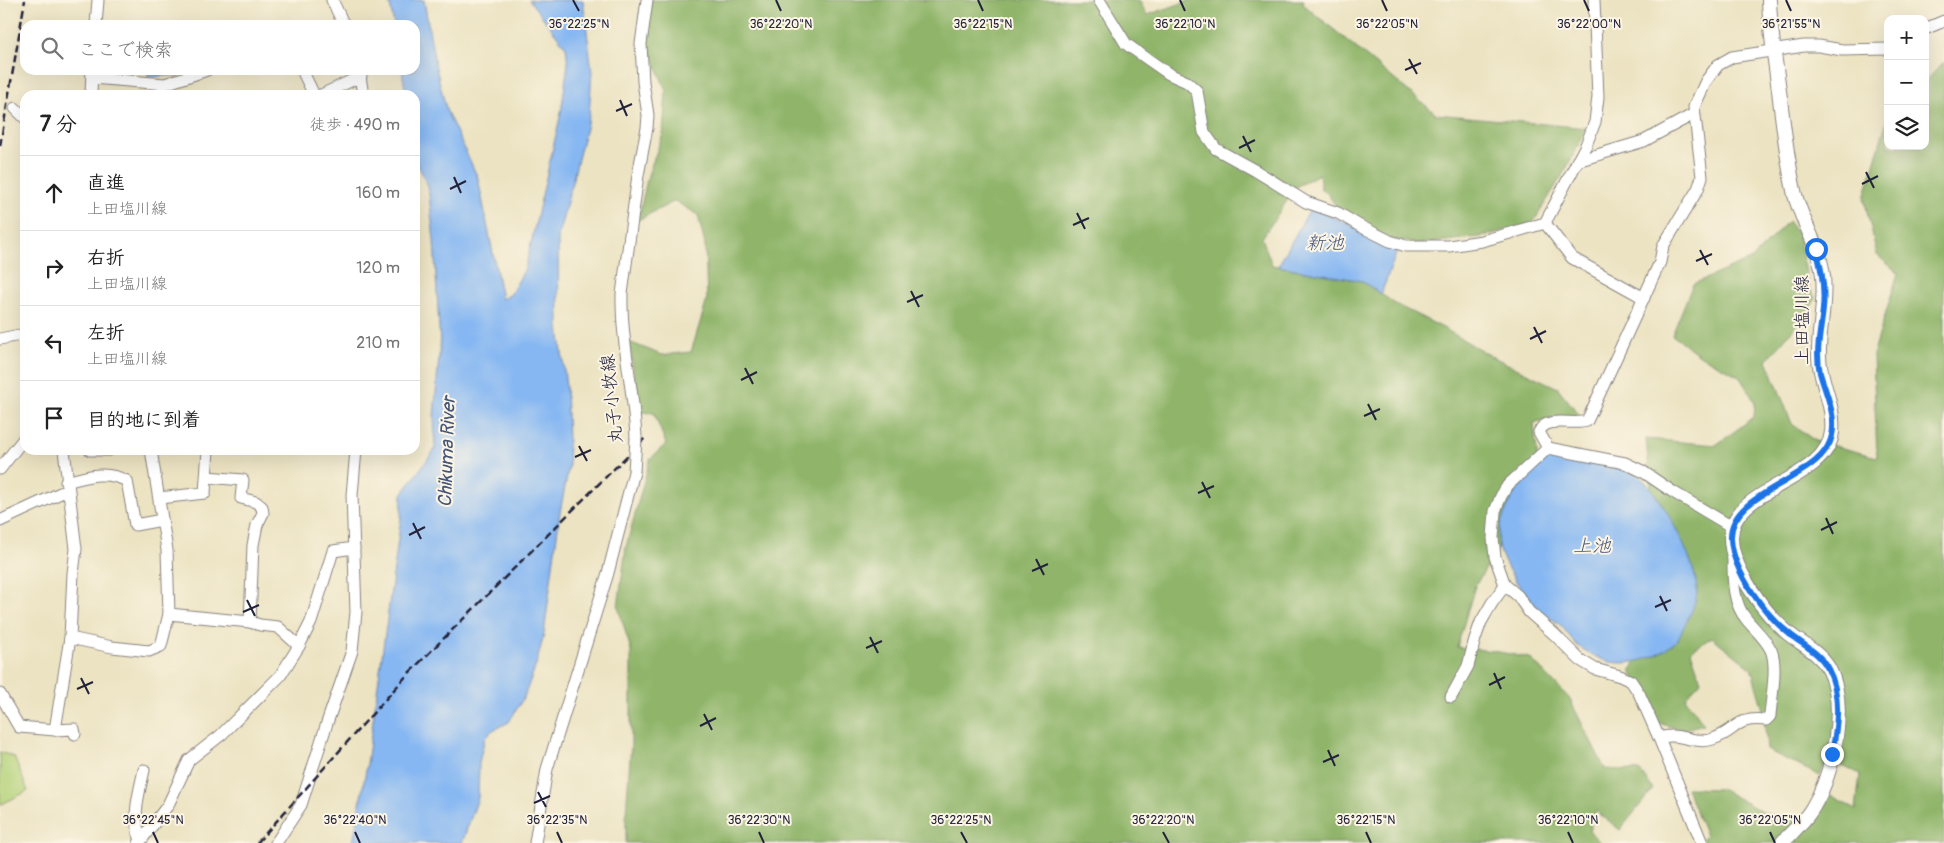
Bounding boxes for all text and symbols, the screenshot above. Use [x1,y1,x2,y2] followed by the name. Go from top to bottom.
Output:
[1884,15,1929,150] map controls
[1884,15,1929,60] button: +
[549,17,609,32] text: 36°22'25"N
[750,17,812,32] text: 36°22'20"N
[954,17,1012,32] text: 36°22'15"N
[1155,17,1215,32] text: 36°22'10"N
[1356,17,1418,32] text: 36°22'05"N
[1557,17,1621,32] text: 36°22'00"N
[1762,17,1820,32] text: 36°21'55"N
[20,20,420,75] search box
[38,34,66,62] icon: search
[78,38,173,62] text: ここで検索
[1884,60,1929,105] button: −
[1884,105,1929,150] button: layers
[40,111,77,138] text: 7 分
[310,115,400,135] text: 徒歩 · 490 m
[87,171,125,195] text: 直進
[40,179,68,207] icon: ahead
[356,183,400,203] text: 160 m
[87,199,167,219] text: 上田塩川線
[1306,231,1345,255] water label: 新池
[1805,238,1828,261] route start
[87,246,125,270] text: 右折
[40,254,68,282] icon: right
[356,258,400,278] text: 120 m
[87,274,167,294] text: 上田塩川線
[1791,275,1814,365] street label: 上田塩川線
[87,321,125,345] text: 左折
[40,329,68,357] icon: left
[356,333,400,353] text: 210 m
[87,349,167,369] text: 上田塩川線
[596,353,628,445] street label: 丸子小牧線
[433,394,461,508] water label: Chikuma River
[40,404,68,432] icon: arrive
[87,408,201,432] text: 目的地に到着
[1573,534,1612,558] water label: 上池
[1821,743,1844,766] route end
[122,813,184,828] text: 36°22'45"N
[324,813,386,828] text: 36°22'40"N
[527,813,587,828] text: 36°22'35"N
[728,813,790,828] text: 36°22'30"N
[931,813,991,828] text: 36°22'25"N
[1132,813,1194,828] text: 36°22'20"N
[1337,813,1395,828] text: 36°22'15"N
[1538,813,1598,828] text: 36°22'10"N
[1739,813,1801,828] text: 36°22'05"N

